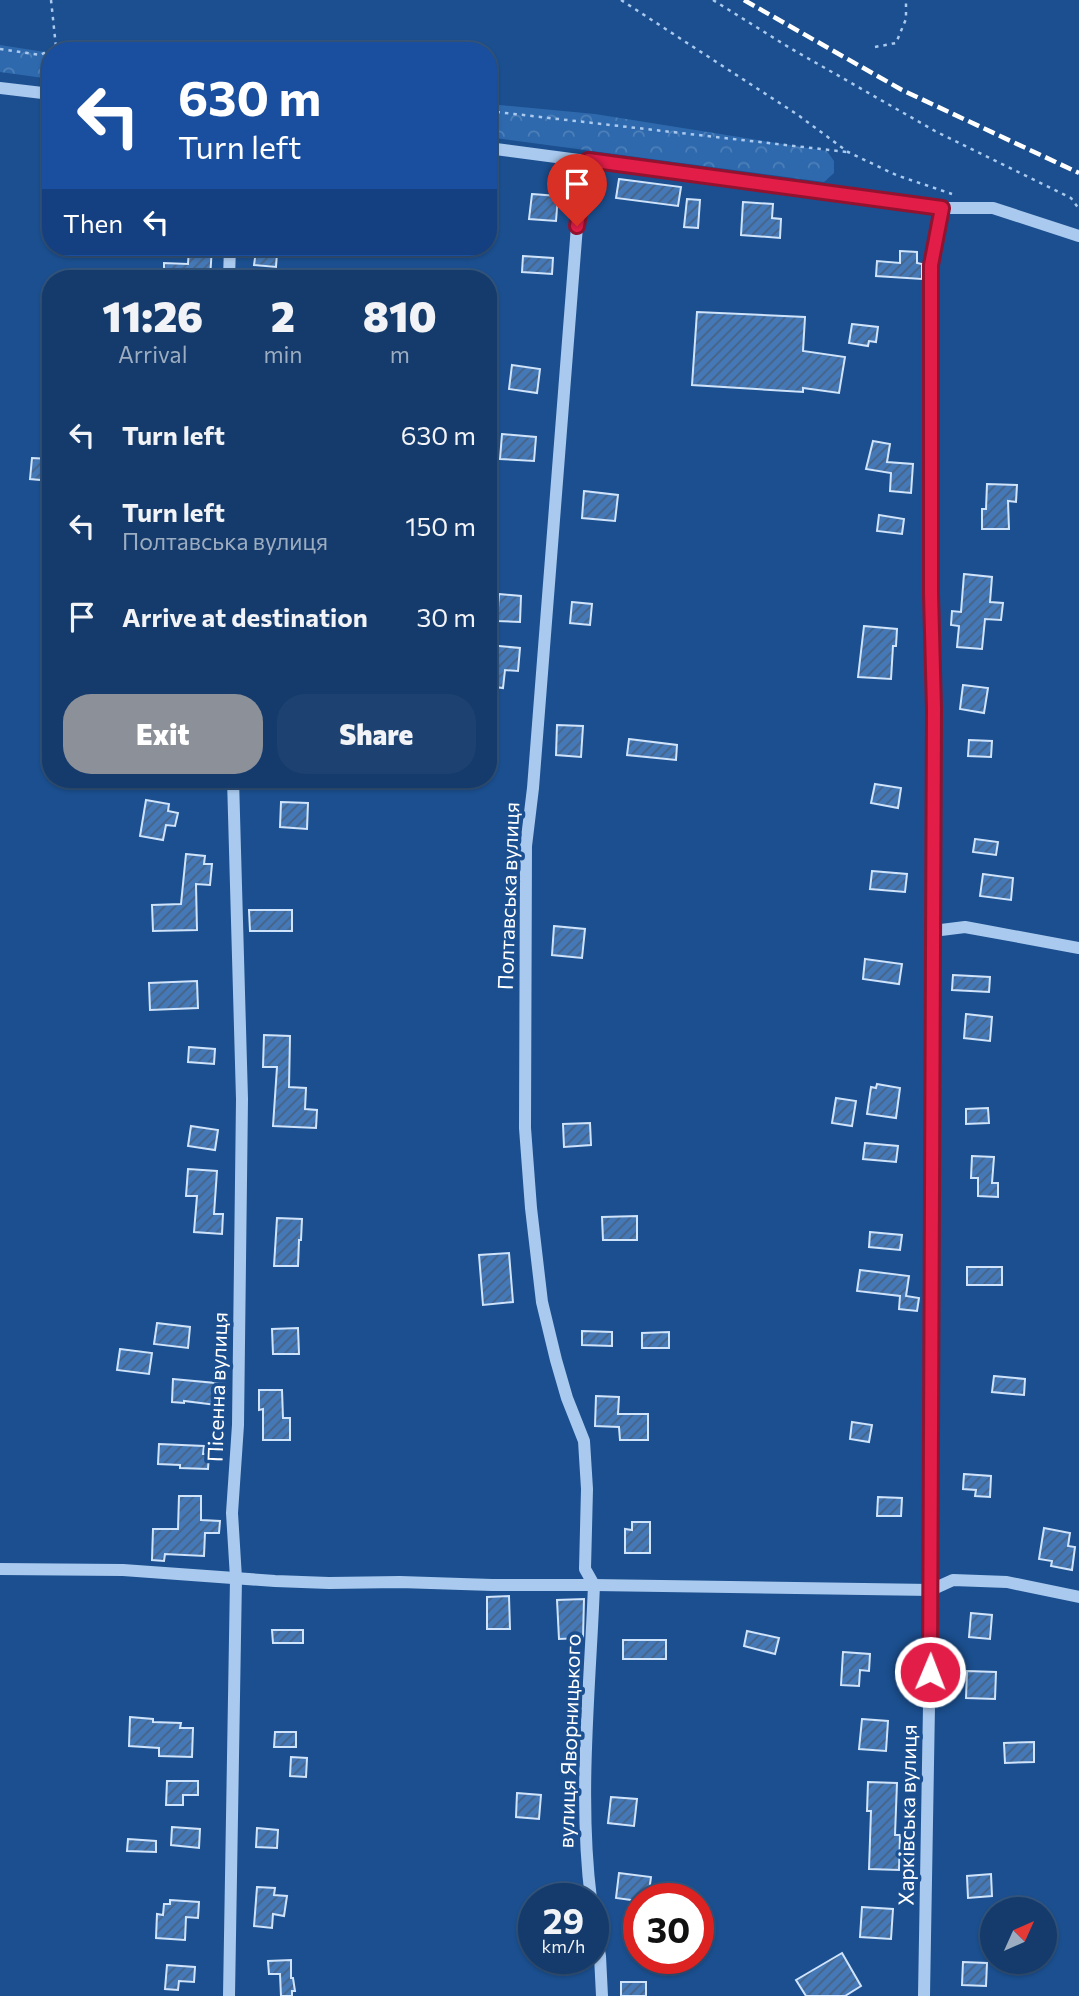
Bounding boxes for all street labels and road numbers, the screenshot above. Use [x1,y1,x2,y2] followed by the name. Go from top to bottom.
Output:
[492,802,523,990] street label: Полтавська вулиця
[201,1312,232,1462] street label: Пісенна вулиця
[552,1633,585,1849] street label: вулиця Яворницького
[892,1724,921,1906] street label: Харківська вулиця

